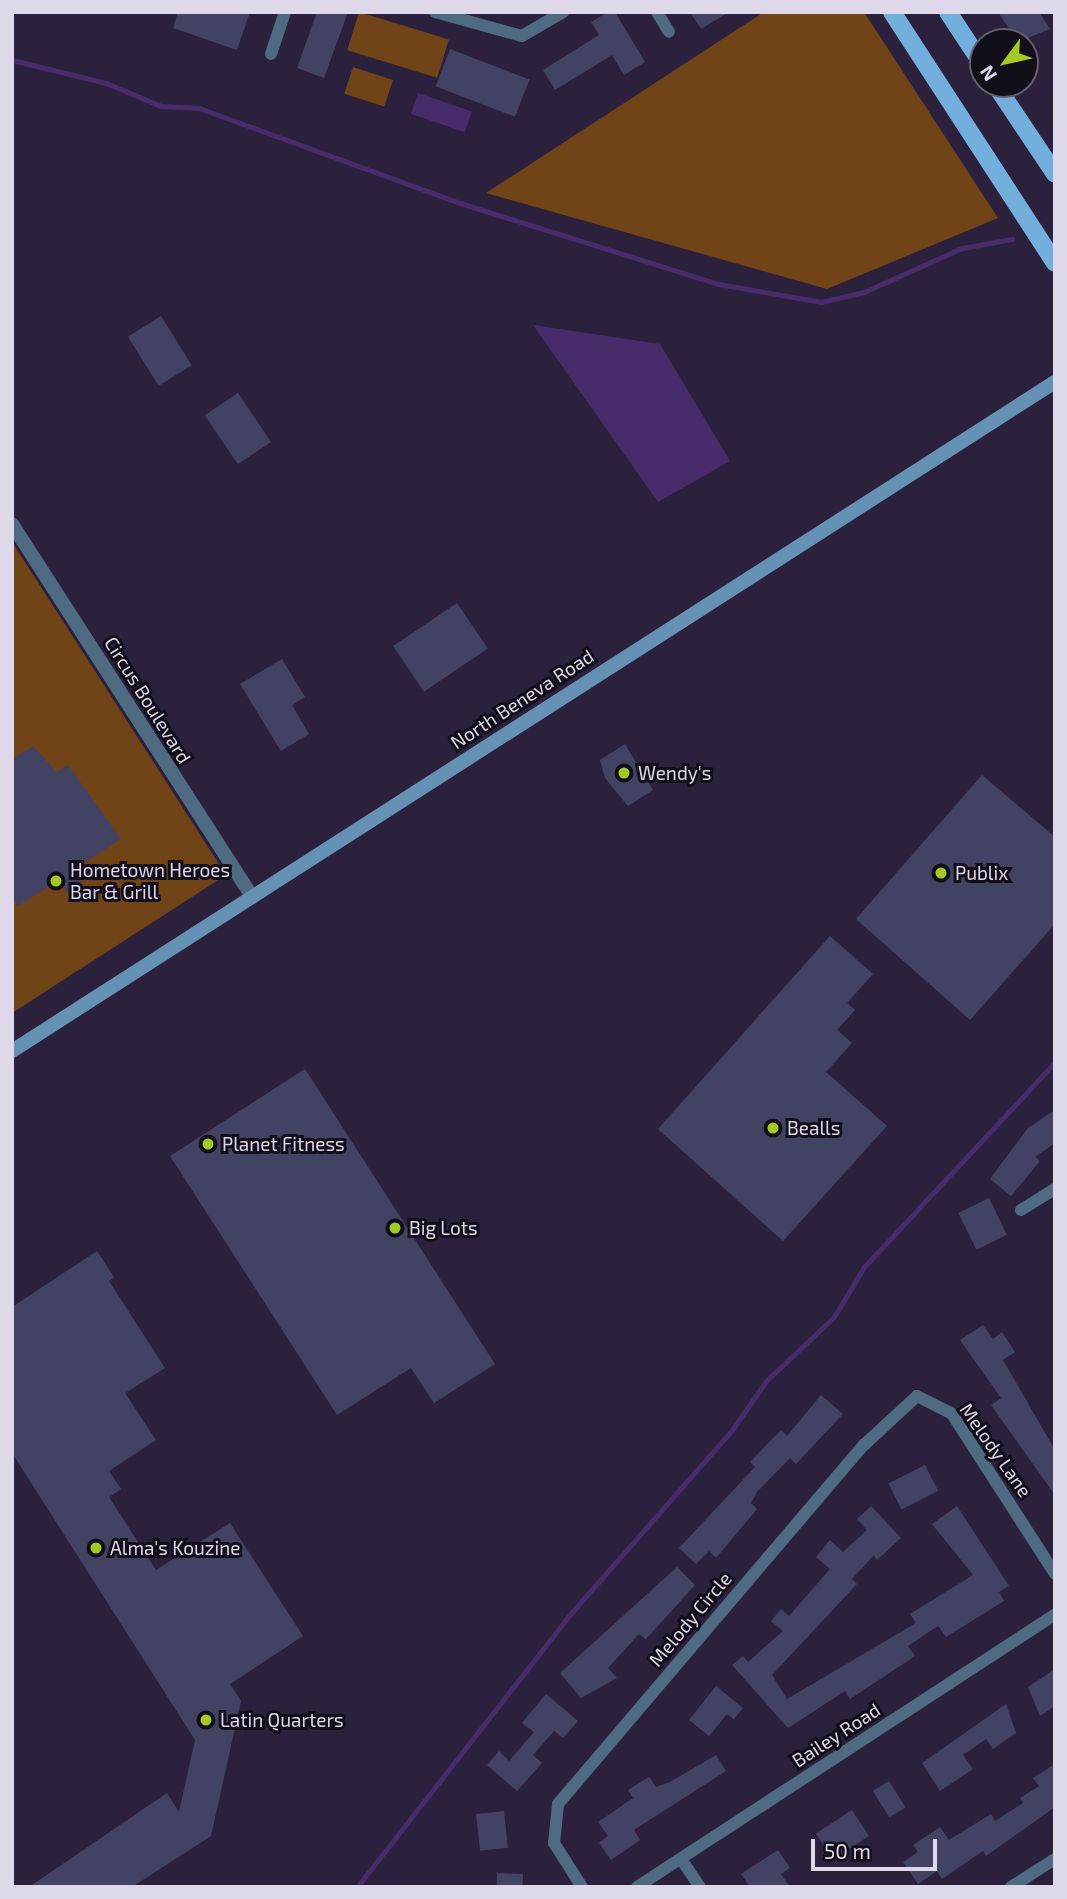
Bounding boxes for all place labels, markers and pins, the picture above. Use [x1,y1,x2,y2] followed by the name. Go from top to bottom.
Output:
[638,762,711,784] place label: Wendy's
[616,765,632,781] marker: Wendy's
[70,859,230,903] place label: Hometown Heroes Bar & Grill
[955,862,1008,884] place label: Publix
[933,865,949,881] marker: Publix
[48,873,64,889] marker: Hometown Heroes Bar & Grill
[787,1117,840,1139] place label: Bealls
[765,1120,781,1136] marker: Bealls
[222,1133,345,1155] place label: Planet Fitness
[200,1136,216,1152] marker: Planet Fitness
[409,1217,478,1239] place label: Big Lots
[387,1220,403,1236] marker: Big Lots
[110,1537,240,1559] place label: Alma's Kouzine
[88,1540,104,1556] marker: Alma's Kouzine
[220,1709,344,1731] place label: Latin Quarters
[198,1712,214,1728] marker: Latin Quarters

